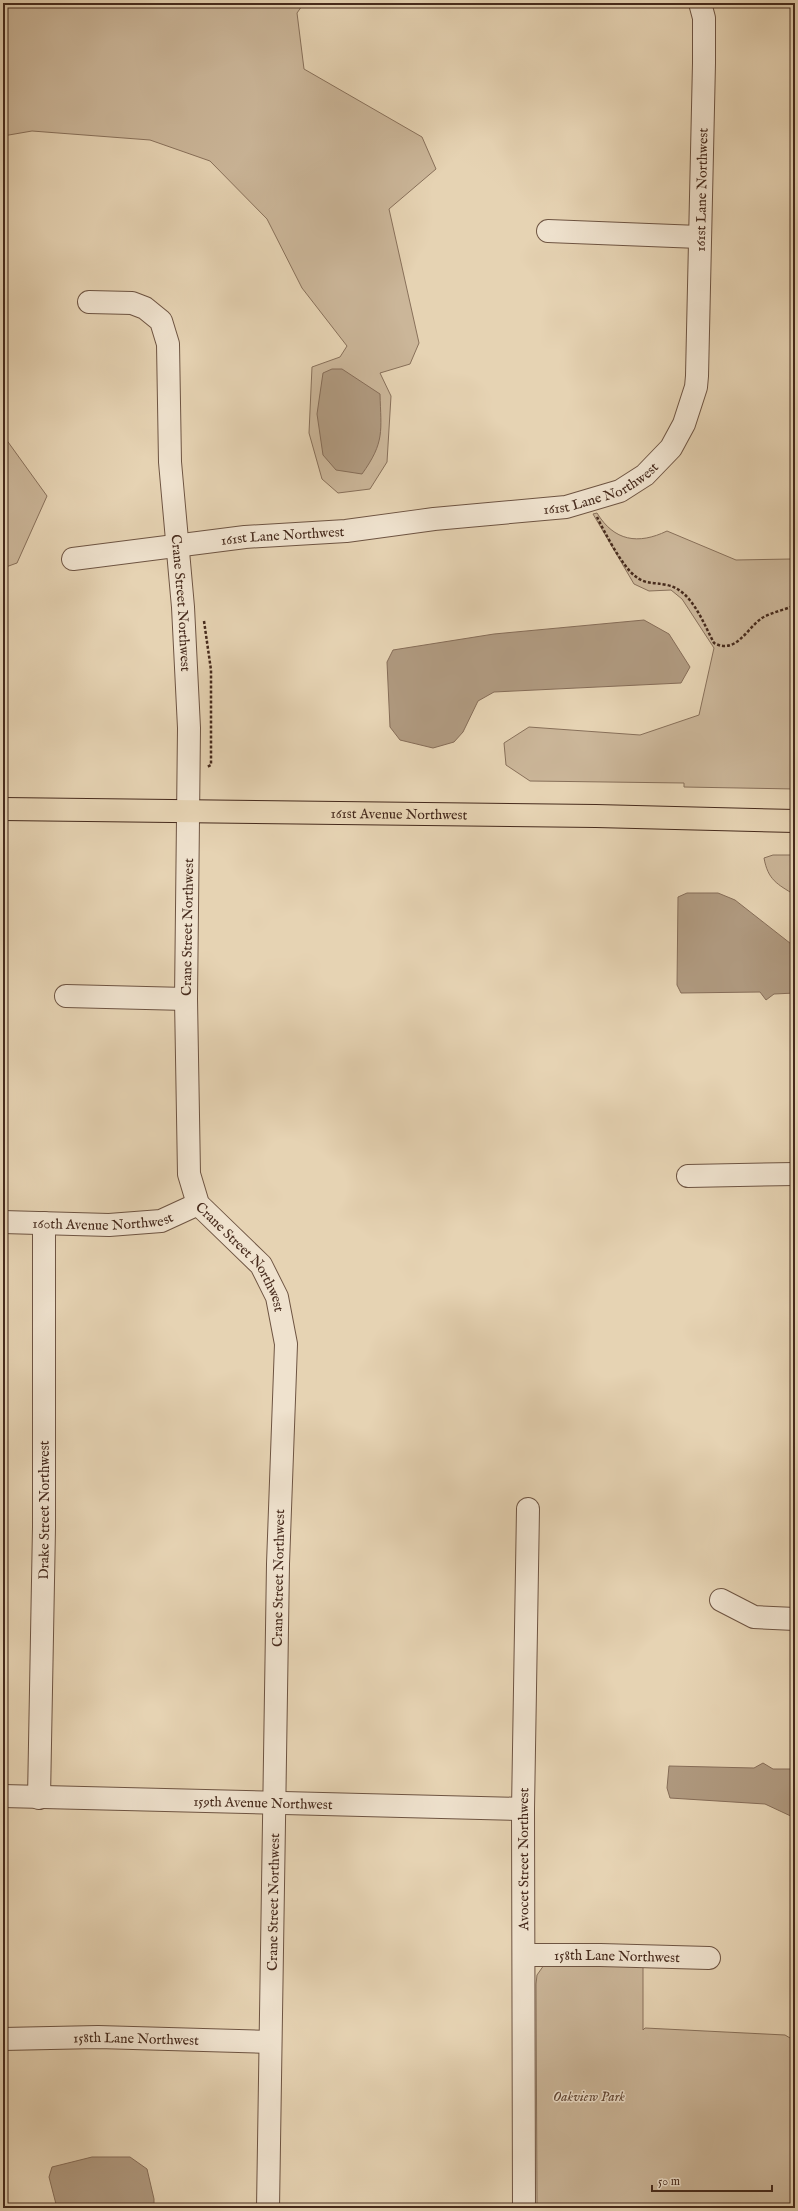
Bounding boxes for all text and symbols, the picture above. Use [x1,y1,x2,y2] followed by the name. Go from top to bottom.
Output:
[692,127,713,252] street label: 161st Lane Northwest
[543,459,663,519] street label: 161st Lane Northwest
[220,523,345,550] street label: 161st Lane Northwest
[167,533,194,672] street label: Crane Street Northwest
[331,805,468,824] street label: 161st Avenue Northwest
[178,858,198,996] street label: Crane Street Northwest
[191,1199,288,1314] street label: Crane Street Northwest
[32,1209,177,1235] street label: 160th Avenue Northwest
[35,1440,54,1580] street label: Drake Street Northwest
[269,1509,289,1647] street label: Crane Street Northwest
[515,1787,533,1931] street label: Avocet Street Northwest
[193,1793,333,1814] street label: 159th Avenue Northwest
[264,1833,284,1971] street label: Crane Street Northwest
[554,1947,680,1967] street label: 158th Lane Northwest
[73,2029,199,2050] street label: 158th Lane Northwest
[553,2088,625,2106] park label: Oakview Park
[652,2167,772,2193] scale bar
[658,2174,680,2189] text: 50 m

